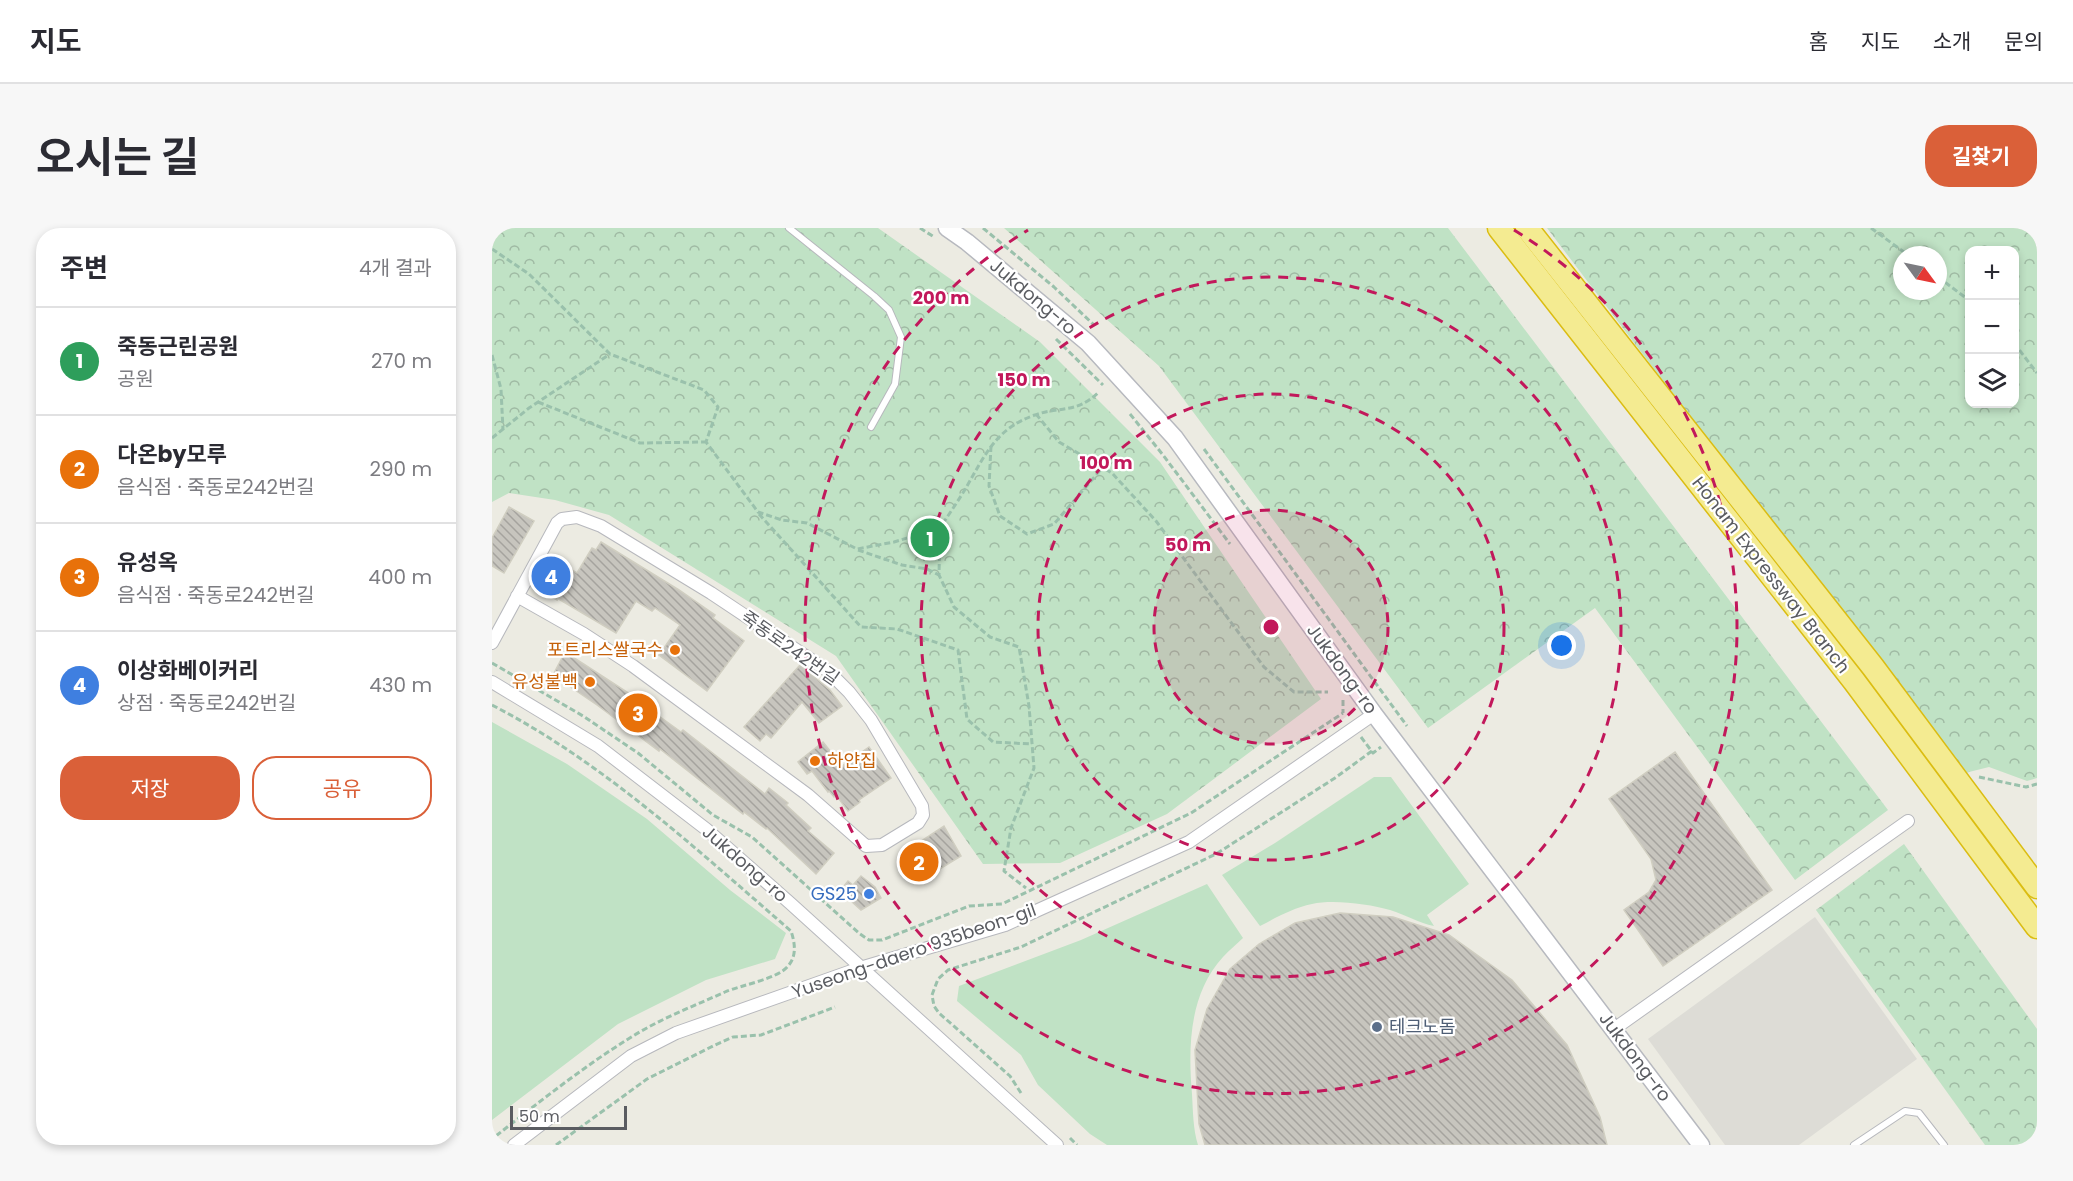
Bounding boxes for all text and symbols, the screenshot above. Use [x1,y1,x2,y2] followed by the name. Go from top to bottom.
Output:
[30,22,82,61] text: 지도
[1809,27,1828,56] text: 홈
[1861,27,1900,56] text: 지도
[1933,27,1971,56] text: 소개
[2004,27,2043,56] text: 문의
[1925,125,2037,187] button: 길찾기
[36,128,199,187] text: 오시는 길
[1893,246,1947,300] north arrow
[1965,246,2019,408] map controls
[1965,246,2019,300] button: +
[60,250,108,286] text: 주변
[985,253,1082,340] street label: Jukdong-ro
[359,254,432,282] text: 4개 결과
[913,285,969,310] text: 200 m
[1965,300,2019,354] button: −
[117,331,238,362] text: 죽동근린공원
[76,347,83,375] text: 1
[371,347,432,375] text: 270 m
[1965,354,2019,408] button: layers
[117,365,154,393] text: 공원
[997,367,1051,392] text: 150 m
[117,439,227,470] text: 다온by모루
[1079,450,1133,475] text: 100 m
[74,455,85,483] text: 2
[369,455,432,483] text: 290 m
[1687,471,1856,678] street label: Honam Expressway Branch
[117,473,315,501] text: 음식점 · 죽동로242번길
[910,516,950,560] pin: 1
[1165,532,1211,557] text: 50 m
[117,547,178,578] text: 유성옥
[532,554,570,598] pin: 4
[73,563,86,591] text: 3
[368,563,432,591] text: 400 m
[117,581,315,609] text: 음식점 · 죽동로242번길
[736,604,844,691] street label: 죽동로242번길
[1261,617,1281,637] centre of rings
[1301,619,1384,719] street label: Jukdong-ro
[1547,631,1576,660] your location
[547,637,663,662] place label: 포트리스쌀국수
[668,643,682,657] marker: 포트리스쌀국수
[117,655,259,686] text: 이상화베이커리
[512,669,578,694] place label: 유성불백
[73,671,86,699] text: 4
[369,671,432,699] text: 430 m
[583,675,597,689] marker: 유성불백
[117,689,296,717] text: 상점 · 죽동로242번길
[618,690,658,736] pin: 3
[827,748,877,773] place label: 하얀집
[808,754,822,768] marker: 하얀집
[60,756,240,820] button: 저장
[252,756,432,820] button: 공유
[697,819,793,908] street label: Jukdong-ro
[900,840,938,884] pin: 2
[811,881,857,906] place label: GS25
[862,887,876,901] marker: GS25
[788,897,1039,1004] street label: Yuseong-daero 935beon-gil
[1594,1007,1677,1106] street label: Jukdong-ro
[1389,1014,1455,1039] place label: 테크노돔
[1370,1020,1384,1034] marker: 테크노돔
[510,1103,627,1130] scale bar
[519,1105,560,1128] text: 50 m

